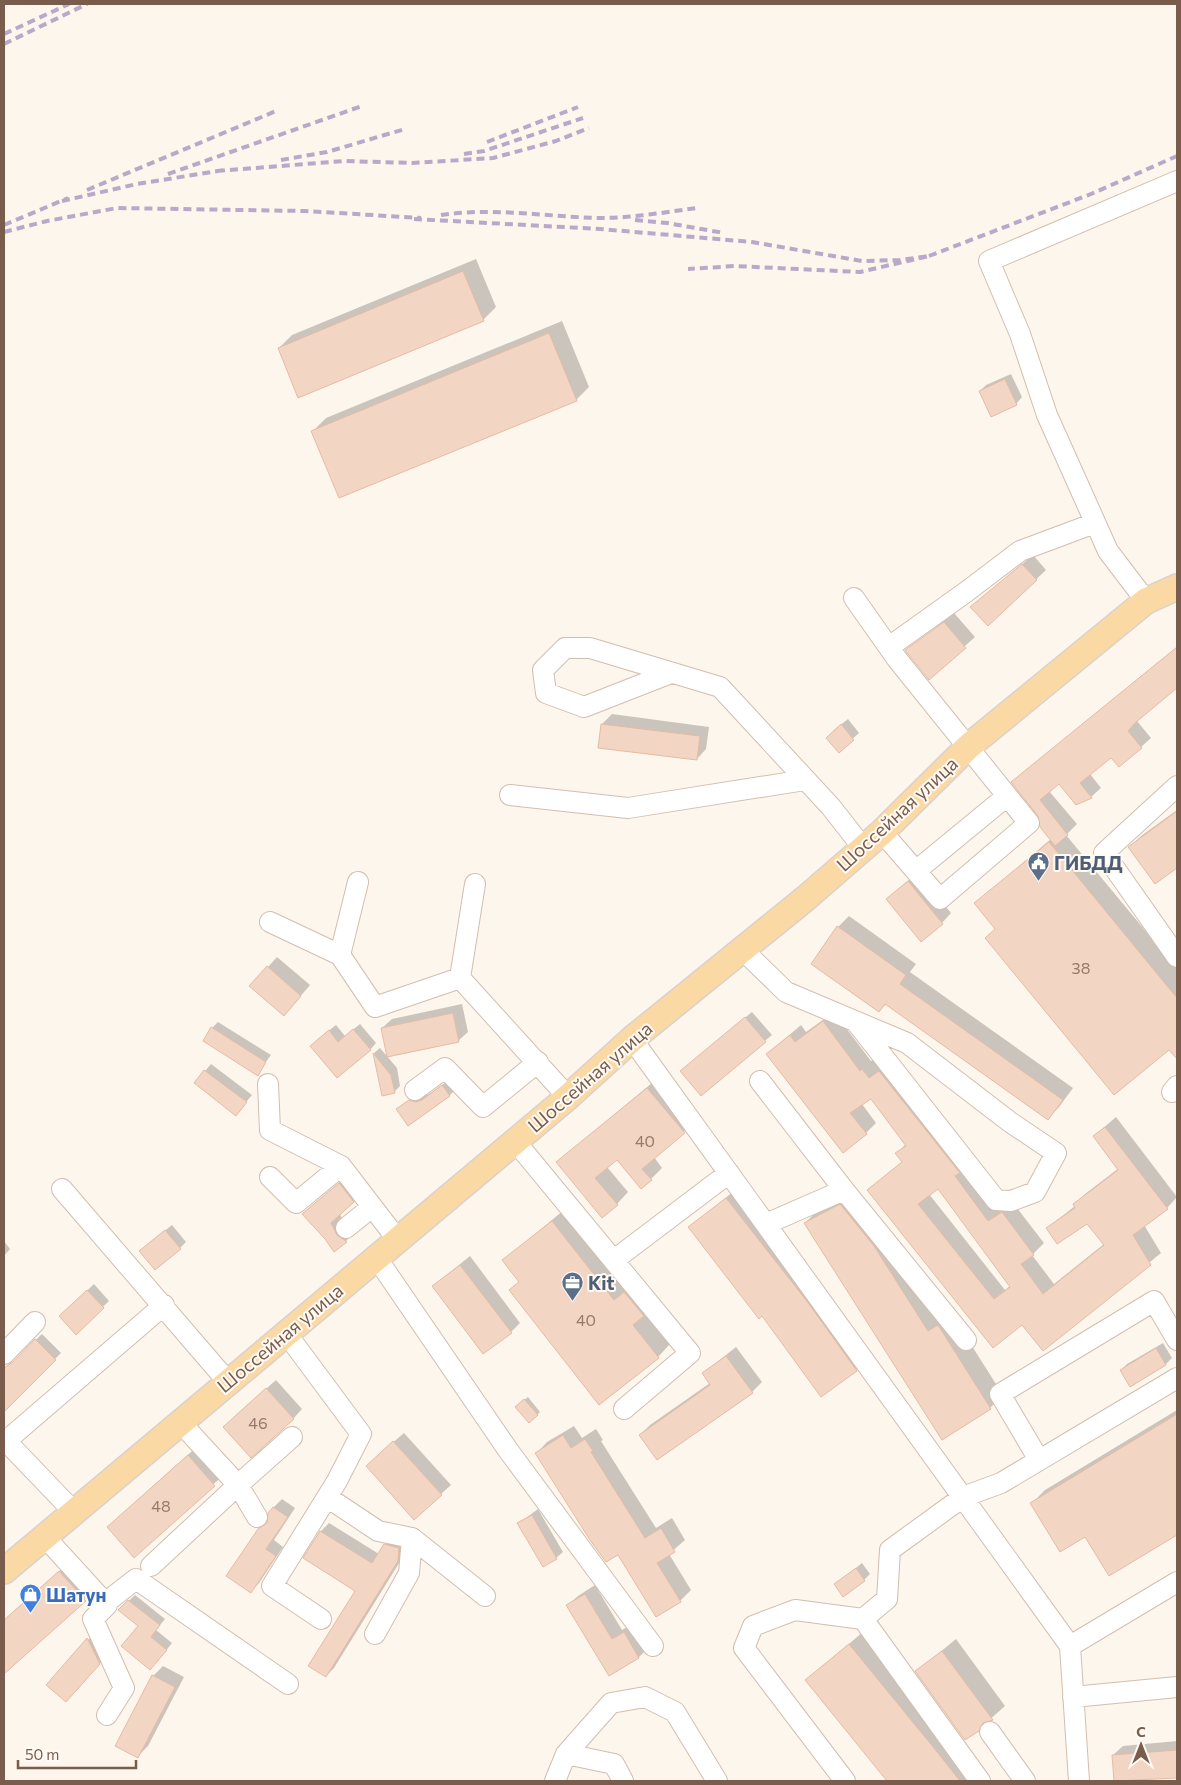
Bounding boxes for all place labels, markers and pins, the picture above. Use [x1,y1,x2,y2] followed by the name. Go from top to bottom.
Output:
[1026,851,1050,882] public building icon: ГИБДД
[1054,851,1123,874] place label: ГИБДД
[560,1271,584,1302] office icon: Kit
[588,1271,615,1294] place label: Kit
[18,1583,42,1614] shop icon: Шатун
[46,1583,107,1606] place label: Шатун

